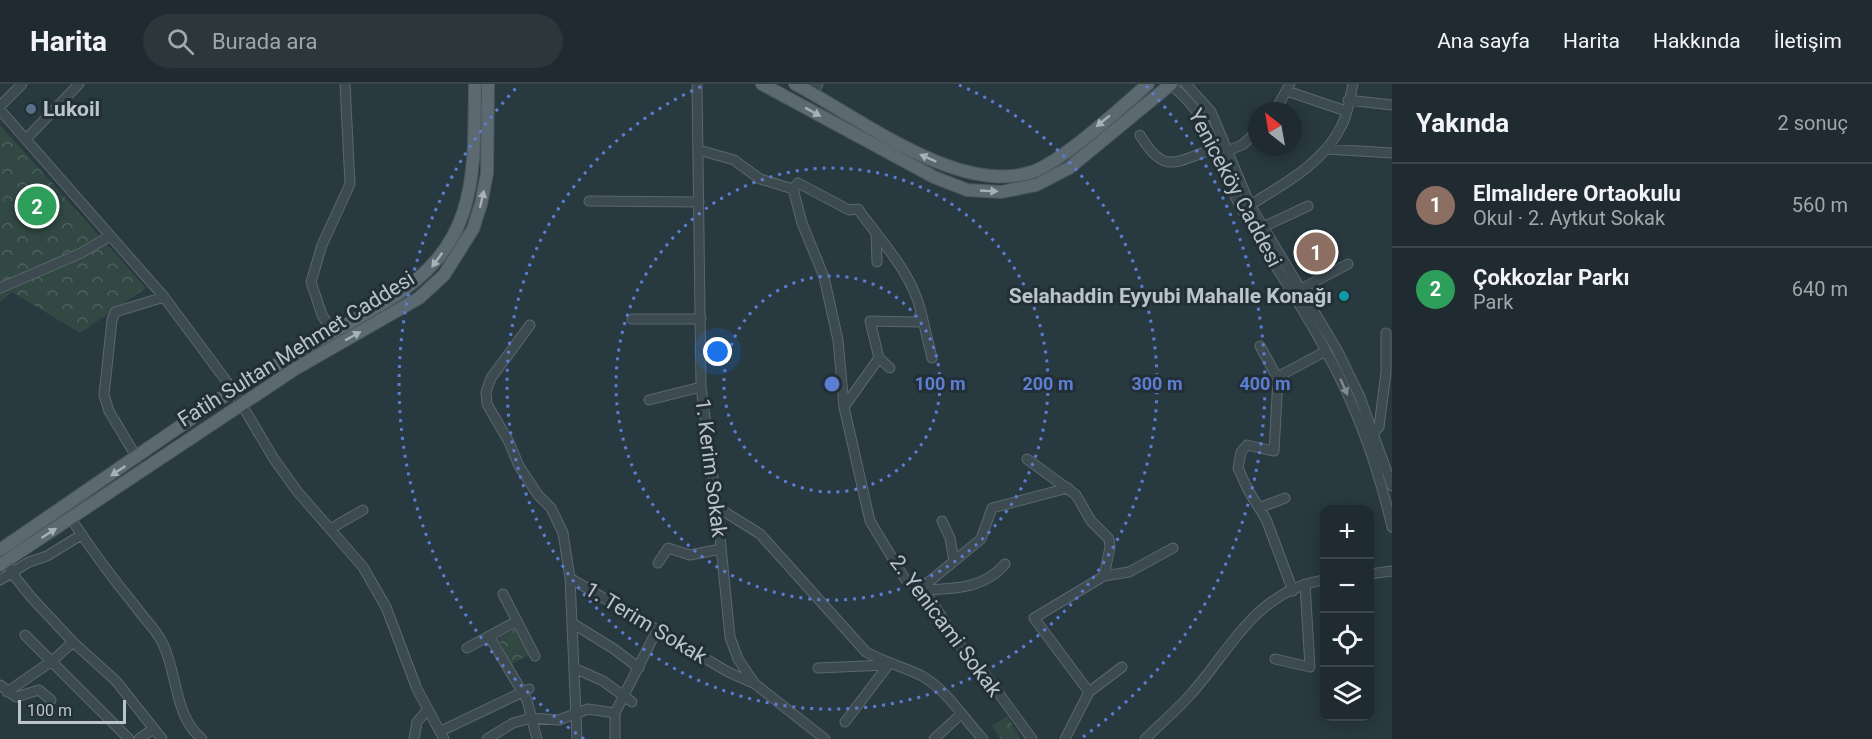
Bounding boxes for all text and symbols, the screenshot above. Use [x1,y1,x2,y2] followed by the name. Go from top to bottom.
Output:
[143,14,563,68] search box
[30,25,107,58] text: Harita
[164,25,197,58] icon: search
[212,29,318,54] text: Burada ara
[1437,29,1530,53] text: Ana sayfa
[1563,29,1620,53] text: Harita
[1653,29,1741,53] text: Hakkında
[1774,29,1842,53] text: İletişim
[43,97,100,121] place label: Lukoil
[24,102,38,116] marker: Lukoil
[1248,102,1302,156] north arrow
[1183,105,1287,271] street label: Yeniceköy Caddesi
[805,107,822,117] one-way arrow
[1416,108,1509,138] text: Yakında
[1778,111,1848,135] text: 2 sonuç
[1095,115,1111,128] one-way arrow
[919,153,937,163] one-way arrow
[1473,181,1681,206] text: Elmalıdere Ortaokulu
[18,184,57,228] pin: 2
[980,187,999,196] one-way arrow
[477,190,487,209] one-way arrow
[1430,193,1441,217] text: 1
[1792,193,1848,217] text: 560 m
[1473,206,1665,230] text: Okul · 2. Aytkut Sokak
[1296,230,1336,274] pin: 1
[431,251,443,267] one-way arrow
[1473,265,1630,290] text: Çokkozlar Parkı
[173,266,419,432] street label: Fatih Sultan Mehmet Caddesi
[1430,277,1441,301] text: 2
[1792,277,1848,301] text: 640 m
[1009,284,1332,308] place label: Selahaddin Eyyubi Mahalle Konağı
[1337,289,1351,303] marker: Selahaddin Eyyubi Mahalle Konağı
[1473,290,1513,314] text: Park
[345,331,362,341] one-way arrow
[703,337,732,366] your location
[914,373,966,394] text: 100 m
[1022,373,1074,394] text: 200 m
[1131,373,1183,394] text: 300 m
[1239,373,1291,394] text: 400 m
[822,374,842,394] centre of rings
[1339,379,1349,397] one-way arrow
[691,397,731,539] street label: 1. Kerim Sokak
[109,465,126,476] one-way arrow
[1320,505,1374,721] map controls
[1320,505,1374,559] button: +
[41,528,57,539] one-way arrow
[885,551,1007,702] street label: 2. Yenicami Sokak
[1320,559,1374,613] button: −
[581,577,712,669] street label: 1. Terim Sokak
[1320,613,1374,667] button: locate
[1320,667,1374,721] button: layers
[18,697,126,724] scale bar
[27,701,72,720] text: 100 m

